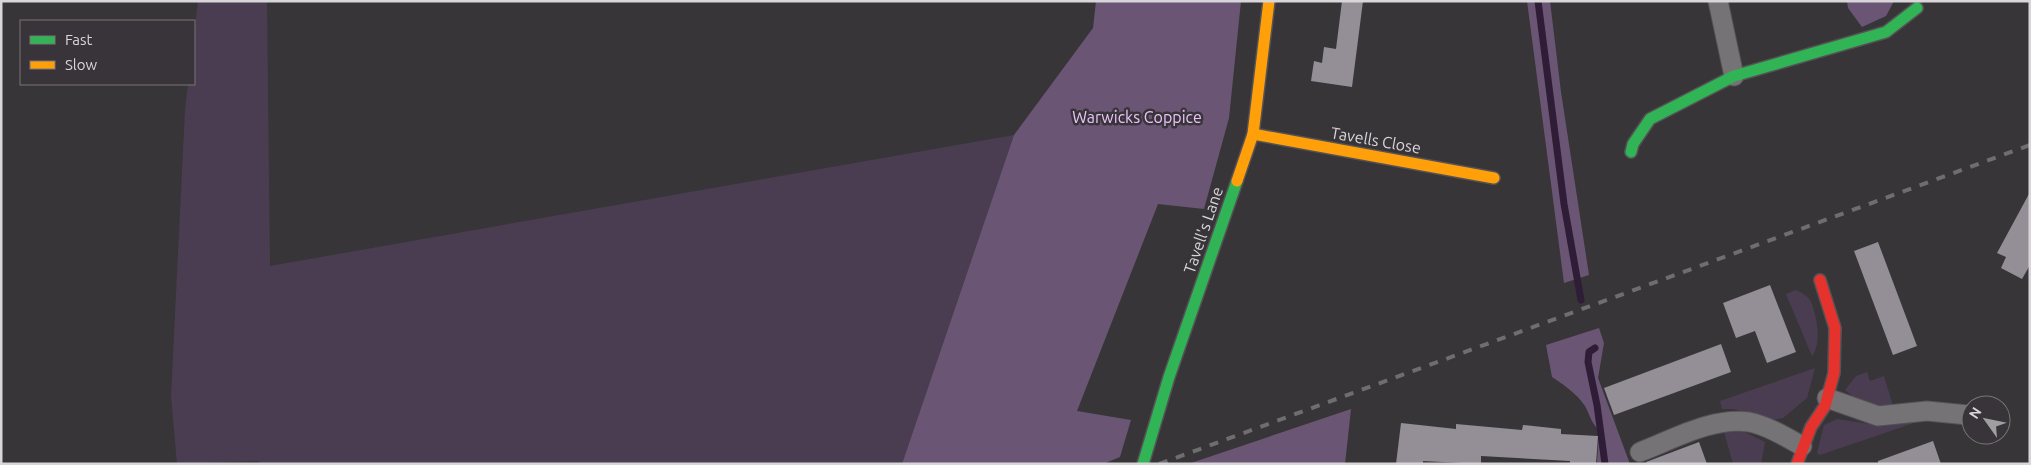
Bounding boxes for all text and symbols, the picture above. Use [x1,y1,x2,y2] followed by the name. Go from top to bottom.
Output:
[20,20,195,85] legend
[65,31,93,48] text: Fast
[65,56,98,73] text: Slow
[1072,108,1202,126] park label: Warwicks Coppice
[1330,123,1422,157] street label: Tavells Close
[1180,184,1226,276] street label: Tavell's Lane
[1961,395,2011,445] north arrow
[1966,404,1985,422] text: N

